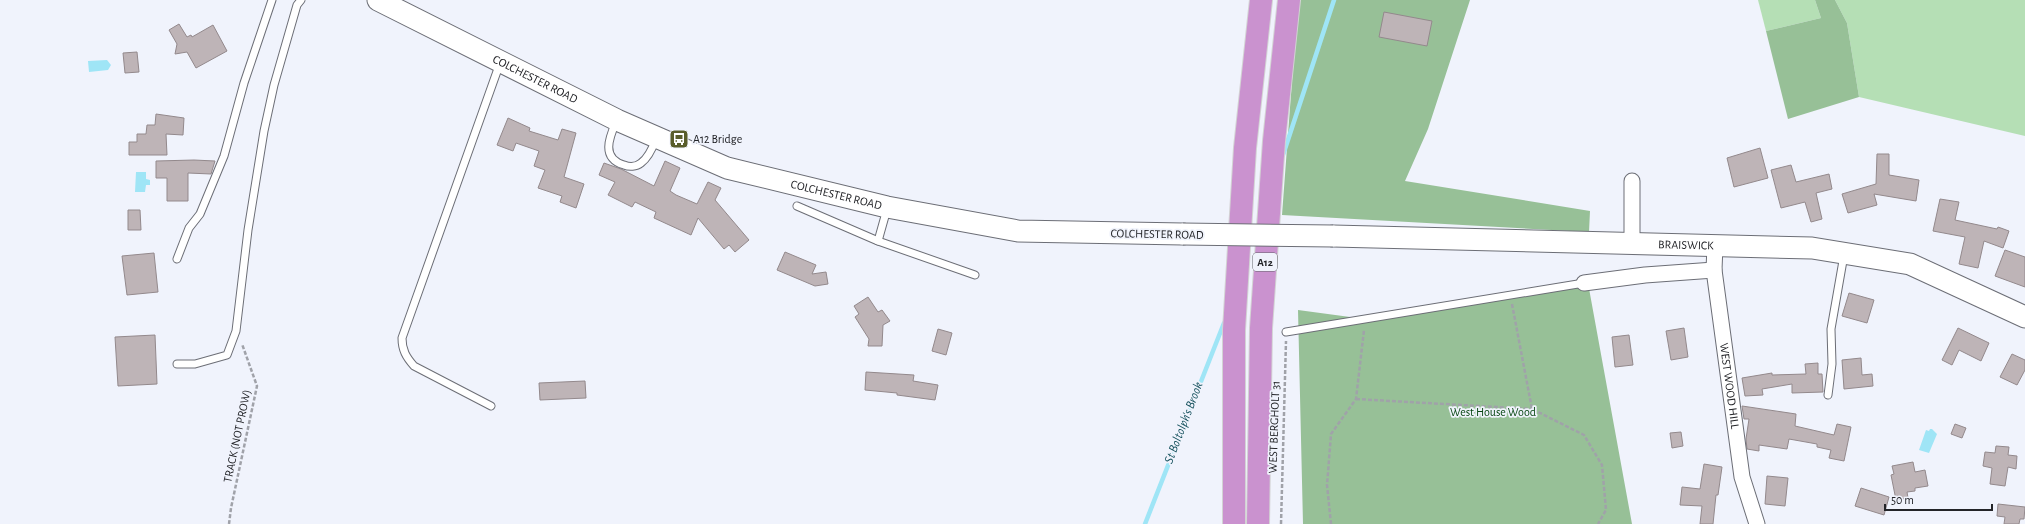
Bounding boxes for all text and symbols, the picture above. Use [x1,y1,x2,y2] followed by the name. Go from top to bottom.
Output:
[491,53,580,105] street label: COLCHESTER ROAD
[668,128,690,150] bus stop icon: A12 Bridge
[693,133,742,145] place label: A12 Bridge
[790,178,883,212] street label: COLCHESTER ROAD
[1110,227,1204,241] street label: COLCHESTER ROAD
[1658,238,1714,252] street label: BRAISWICK
[1253,253,1277,271] road number: A12
[1718,342,1741,430] street label: WEST WOOD HILL
[1162,380,1206,466] water label: St Boltolph's Brook
[1266,380,1282,474] street label: WEST BERGHOLT 31
[221,388,253,484] street label: TRACK (NOT PROW)
[1450,406,1536,418] park label: West House Wood
[1885,486,1992,512] scale bar
[1891,494,1914,506] text: 50 m

